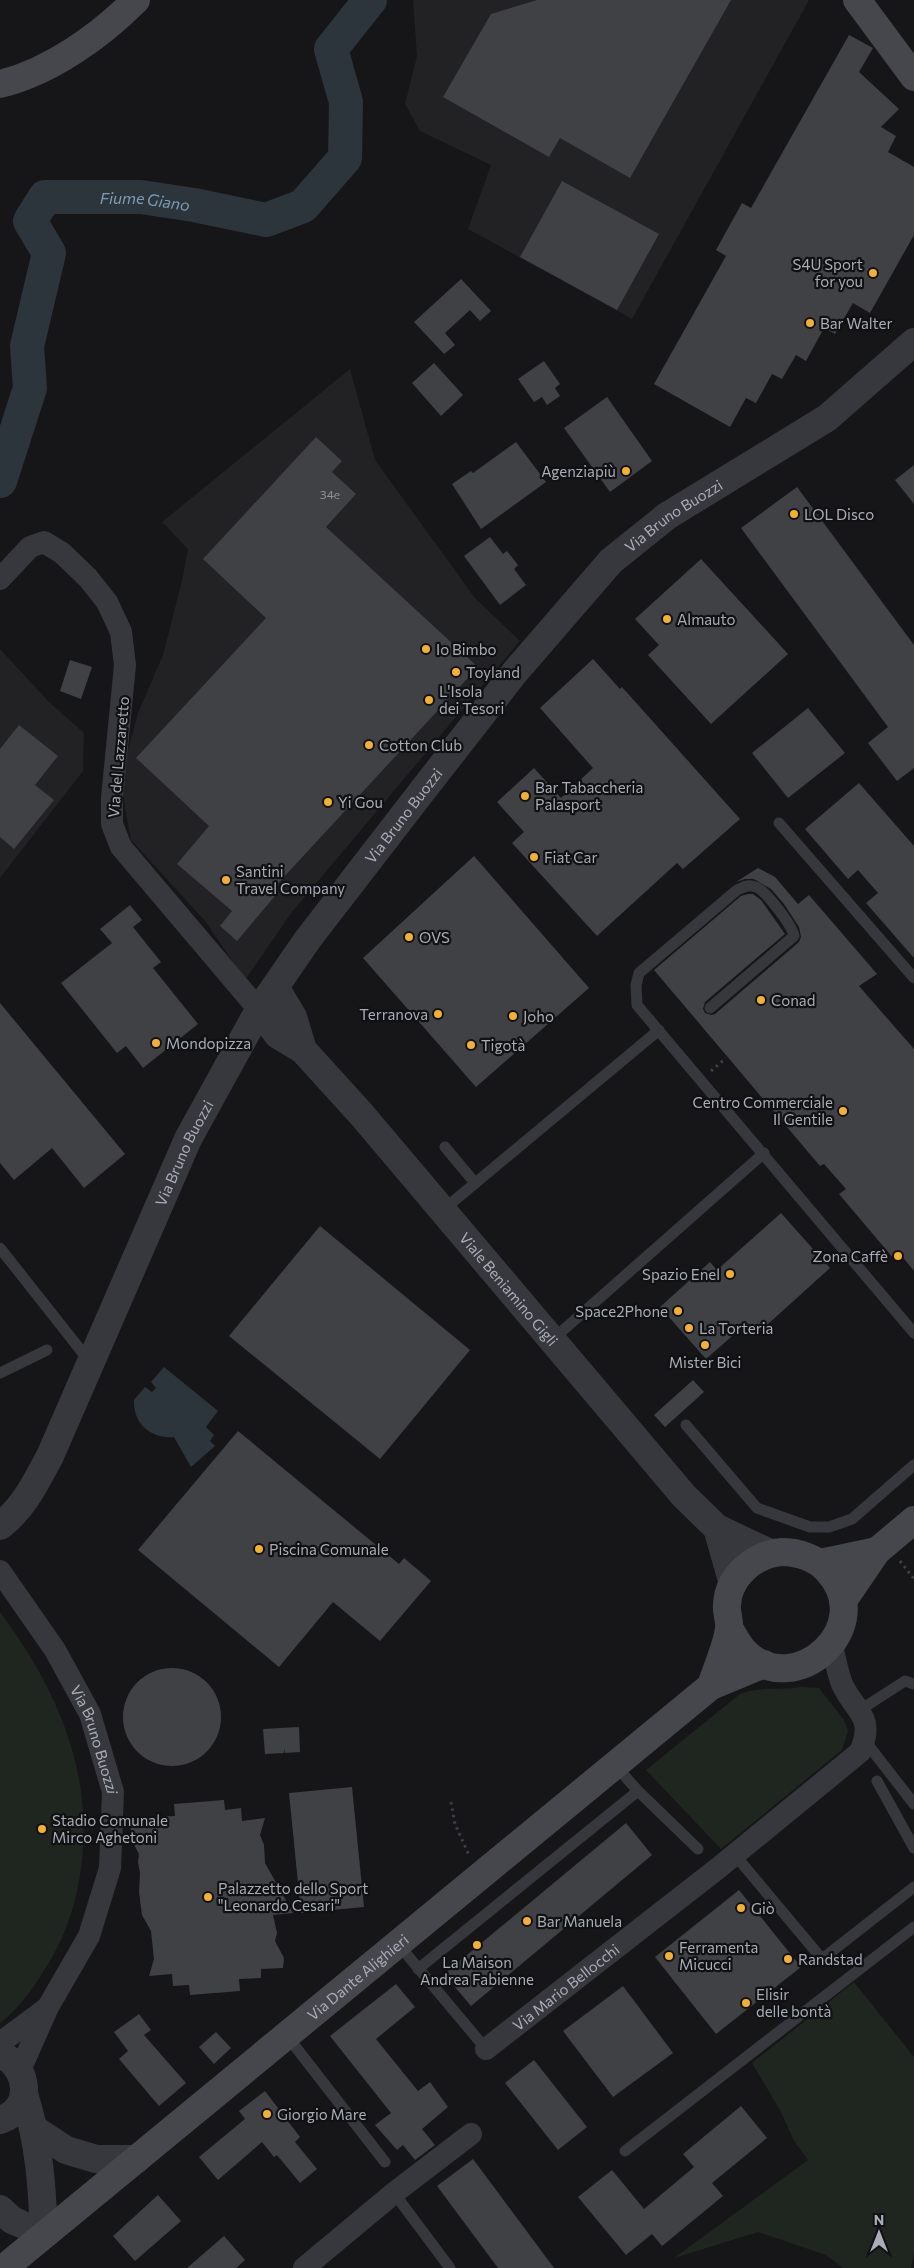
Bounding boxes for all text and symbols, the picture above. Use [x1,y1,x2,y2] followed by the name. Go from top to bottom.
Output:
[100,188,191,214] water label: Fiume Giano
[793,255,863,290] place label: S4U Sport for you
[867,267,879,279] marker: S4U Sport for you
[820,314,893,332] place label: Bar Walter
[804,317,816,329] marker: Bar Walter
[541,462,616,480] place label: Agenziapiù
[620,465,632,477] marker: Agenziapiù
[621,475,726,556] street label: Via Bruno Buozzi
[320,487,340,501] house number: 34e
[804,505,874,523] place label: LOL Disco
[788,508,800,520] marker: LOL Disco
[677,610,736,628] place label: Almauto
[661,613,673,625] marker: Almauto
[436,640,497,658] place label: Io Bimbo
[420,643,432,655] marker: Io Bimbo
[466,663,520,681] place label: Toyland
[450,666,462,678] marker: Toyland
[439,682,504,717] place label: L'Isola dei Tesori
[423,694,435,706] marker: L'Isola dei Tesori
[104,695,132,819] street label: Via del Lazzaretto
[379,736,462,754] place label: Cotton Club
[363,739,375,751] marker: Cotton Club
[361,764,446,867] street label: Via Bruno Buozzi
[535,778,643,813] place label: Bar Tabaccheria Palasport
[519,790,531,802] marker: Bar Tabaccheria Palasport
[338,793,383,811] place label: Yi Gou
[322,796,334,808] marker: Yi Gou
[544,848,597,866] place label: Fiat Car
[528,851,540,863] marker: Fiat Car
[236,862,345,897] place label: Santini Travel Company
[220,874,232,886] marker: Santini Travel Company
[419,928,450,946] place label: OVS
[403,931,415,943] marker: OVS
[771,991,815,1009] place label: Conad
[755,994,767,1006] marker: Conad
[359,1005,428,1023] place label: Terranova
[523,1007,554,1025] place label: Joho
[432,1008,444,1020] marker: Terranova
[507,1010,519,1022] marker: Joho
[166,1034,251,1052] place label: Mondopizza
[481,1036,525,1054] place label: Tigotà
[150,1037,162,1049] marker: Mondopizza
[465,1039,477,1051] marker: Tigotà
[693,1093,833,1128] place label: Centro Commerciale Il Gentile
[151,1097,217,1209] street label: Via Bruno Buozzi
[837,1105,849,1117] marker: Centro Commerciale Il Gentile
[456,1229,562,1349] street label: Viale Beniamino Gigli
[812,1247,888,1265] place label: Zona Caffè
[892,1250,904,1262] marker: Zona Caffè
[642,1265,720,1283] place label: Spazio Enel
[724,1268,736,1280] marker: Spazio Enel
[575,1302,668,1320] place label: Space2Phone
[672,1305,684,1317] marker: Space2Phone
[699,1319,773,1337] place label: La Torteria
[683,1322,695,1334] marker: La Torteria
[699,1339,711,1351] marker: Mister Bici
[669,1353,741,1371] place label: Mister Bici
[269,1540,389,1558] place label: Piscina Comunale
[253,1543,265,1555] marker: Piscina Comunale
[67,1682,122,1794] street label: Via Bruno Buozzi
[52,1811,168,1846] place label: Stadio Comunale Mirco Aghetoni
[36,1823,48,1835] marker: Stadio Comunale Mirco Aghetoni
[218,1879,368,1914] place label: Palazzetto dello Sport "Leonardo Cesari"
[202,1891,214,1903] marker: Palazzetto dello Sport "Leonardo Cesari"
[751,1899,775,1917] place label: Giò
[735,1902,747,1914] marker: Giò
[537,1912,622,1930] place label: Bar Manuela
[521,1915,533,1927] marker: Bar Manuela
[303,1930,412,2024] street label: Via Dante Alighieri
[679,1938,758,1973] place label: Ferramenta Micucci
[471,1939,483,1951] marker: La Maison Andrea Fabienne
[509,1940,623,2034] street label: Via Mario Bellocchi
[663,1950,675,1962] marker: Ferramenta Micucci
[798,1950,863,1968] place label: Randstad
[420,1953,534,1988] place label: La Maison Andrea Fabienne
[782,1953,794,1965] marker: Randstad
[756,1985,831,2020] place label: Elisir delle bontà
[740,1997,752,2009] marker: Elisir delle bontà
[277,2105,366,2123] place label: Giorgio Mare
[261,2108,273,2120] marker: Giorgio Mare
[854,2208,904,2258] north arrow
[874,2211,884,2228] text: N

